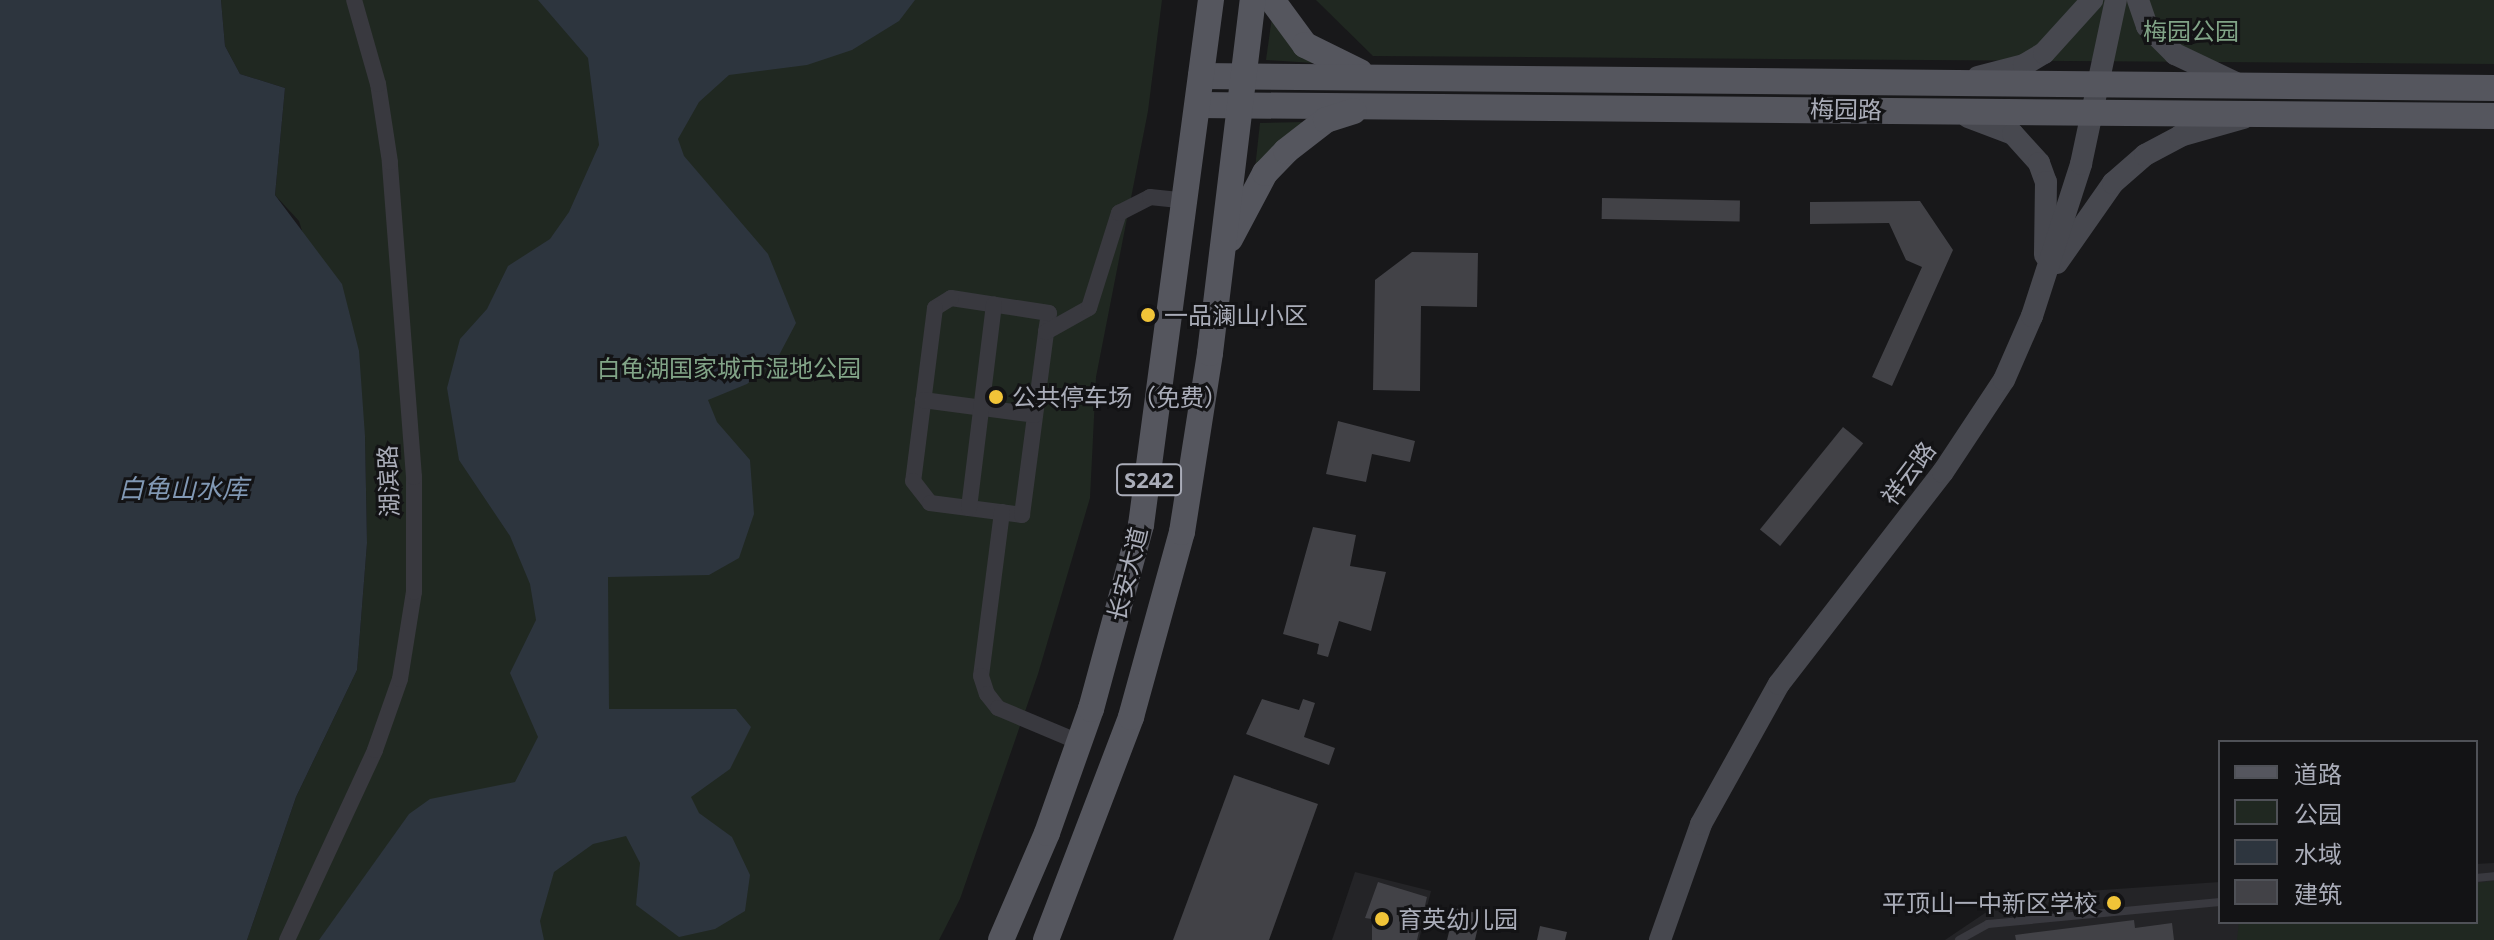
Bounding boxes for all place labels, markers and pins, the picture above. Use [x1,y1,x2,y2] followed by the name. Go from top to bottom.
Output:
[1164,301,1308,329] place label: 一品澜山小区
[1139,306,1157,324] marker: 一品澜山小区
[1012,383,1228,411] place label: 公共停车场（免费）
[987,388,1005,406] marker: 公共停车场（免费）
[1882,889,2098,917] place label: 平顶山一中新区学校
[2105,894,2123,912] marker: 平顶山一中新区学校
[1398,905,1518,933] place label: 育英幼儿园
[1373,910,1391,928] marker: 育英幼儿园

